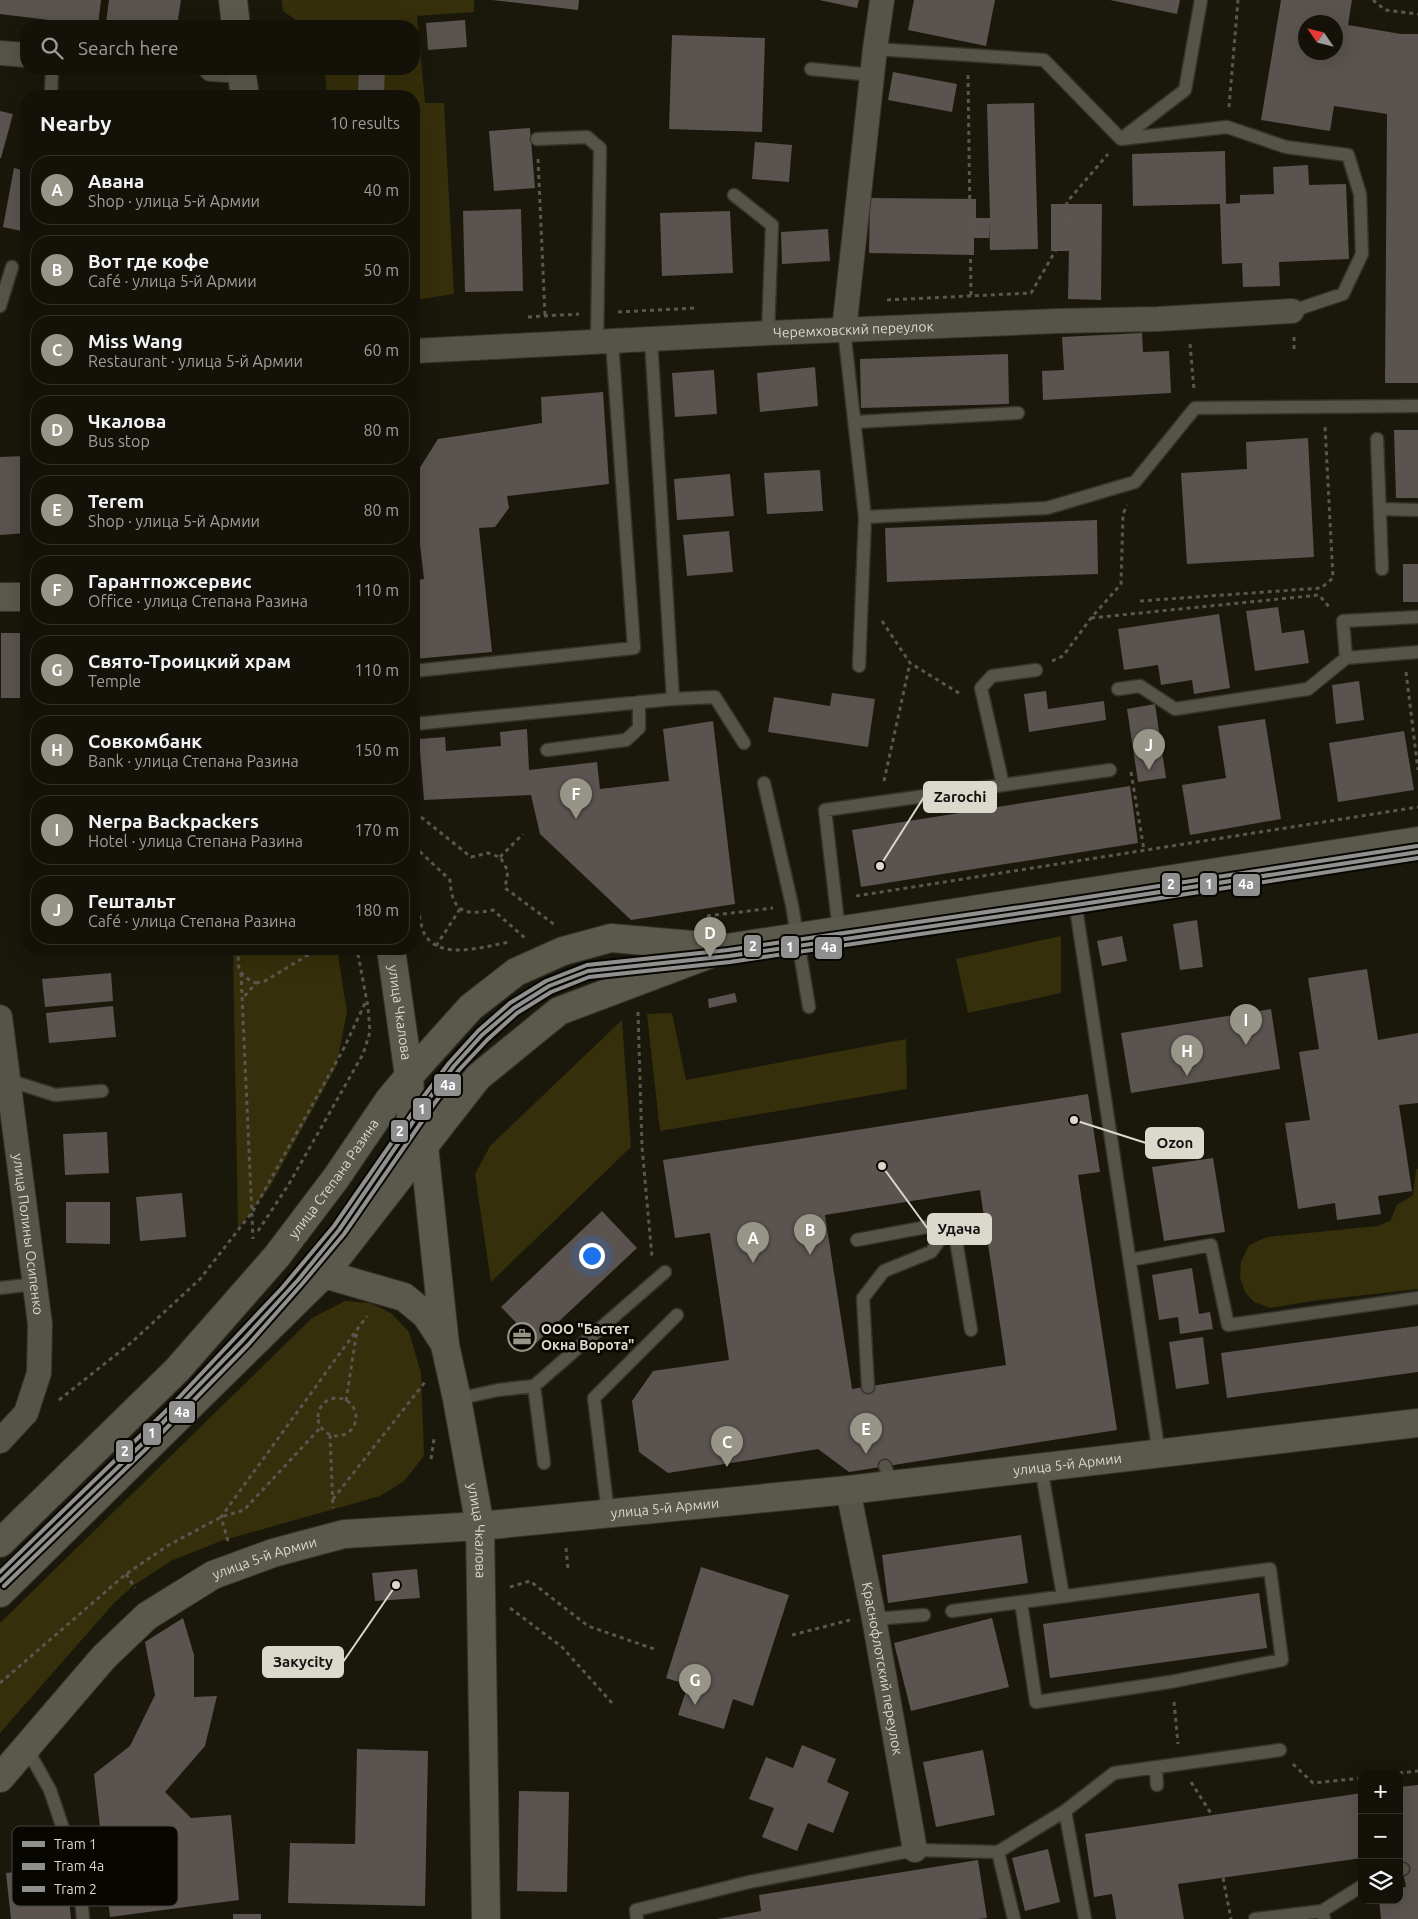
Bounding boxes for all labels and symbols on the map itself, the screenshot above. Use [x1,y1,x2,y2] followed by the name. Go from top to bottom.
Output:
[1298,15,1343,60] north arrow
[773,318,934,341] street label: Черемховский переулок
[1133,729,1165,770] pin: J
[560,778,592,819] pin: F
[924,782,996,812] callout: Zarochi
[934,788,986,805] text: Zarochi
[1161,872,1181,896] line badge: 2
[1199,872,1218,896] line badge: 1
[1232,873,1261,897] line badge: 4a
[1167,876,1175,892] text: 2
[1205,876,1213,892] text: 1
[1238,876,1254,892] text: 4a
[694,917,726,958] pin: D
[743,934,762,958] line badge: 2
[780,935,800,959] line badge: 1
[814,936,843,960] line badge: 4a
[749,938,757,954] text: 2
[786,939,794,955] text: 1
[821,939,837,955] text: 4a
[385,964,415,1061] street label: улица Чкалова
[1230,1004,1262,1045] pin: I
[1171,1035,1203,1076] pin: H
[433,1073,462,1097] line badge: 4a
[440,1077,456,1093] text: 4a
[412,1097,432,1121] line badge: 1
[418,1101,426,1117] text: 1
[285,1116,382,1242] street label: улица Степана Разина
[390,1119,409,1143] line badge: 2
[396,1123,404,1139] text: 2
[1146,1128,1203,1158] callout: Ozon
[1157,1134,1193,1151] text: Ozon
[10,1153,47,1316] street label: улица Полины Осипенко
[794,1214,826,1255] pin: B
[928,1214,991,1244] callout: Удача
[937,1220,981,1237] text: Удача
[737,1222,769,1263] pin: A
[579,1243,605,1269] your location
[541,1321,634,1353] place label: ООО "Бастет Окна Ворота"
[507,1322,537,1352] office icon: ООО "Бастет Окна Ворота"
[168,1400,196,1424] line badge: 4a
[174,1404,190,1420] text: 4a
[850,1413,882,1454] pin: E
[142,1422,162,1446] line badge: 1
[148,1425,156,1441] text: 1
[711,1426,743,1467] pin: C
[115,1439,134,1463] line badge: 2
[121,1443,129,1459] text: 2
[1012,1450,1123,1479] street label: улица 5-й Армии
[464,1482,489,1579] street label: улица Чкалова
[610,1495,720,1521] street label: улица 5-й Армии
[210,1534,319,1583] street label: улица 5-й Армии
[859,1581,906,1756] street label: Краснофлотский переулок
[263,1647,343,1677] callout: Закуcity
[273,1653,333,1670] text: Закуcity
[679,1664,711,1705] pin: G
[12,1826,178,1906] legend
[54,1836,97,1852] text: Tram 1
[54,1858,104,1874] text: Tram 4a
[54,1881,97,1897] text: Tram 2

